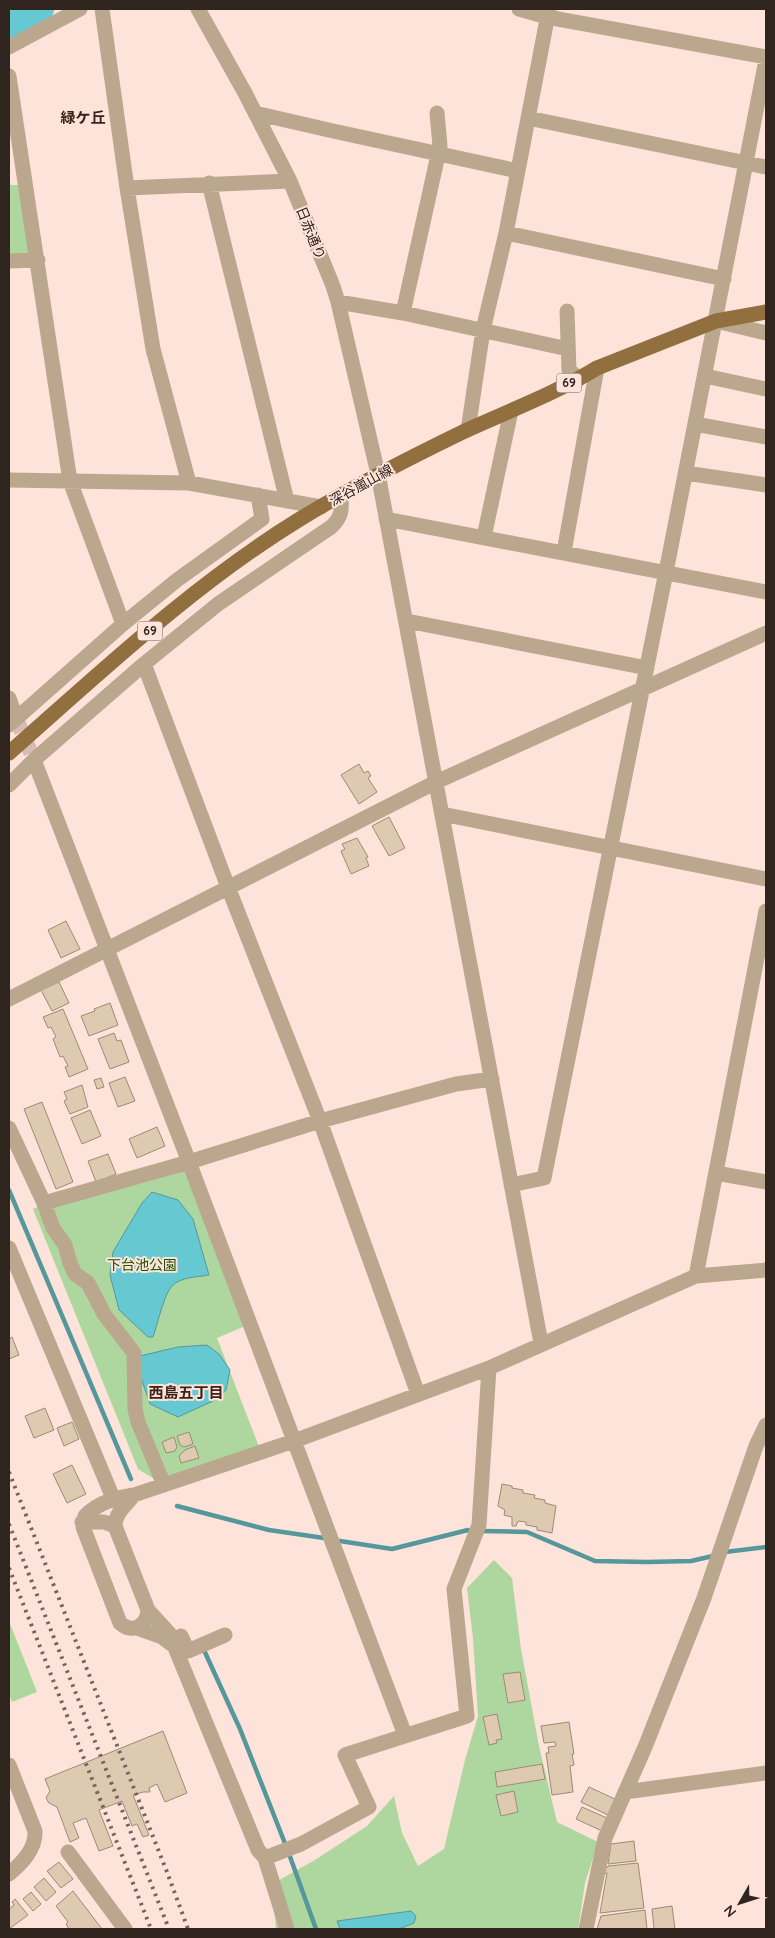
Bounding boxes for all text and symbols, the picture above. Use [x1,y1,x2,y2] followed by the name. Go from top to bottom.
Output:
[60,108,106,127] district label: 緑ケ丘
[292,204,330,262] street label: 日赤通り
[556,373,582,392] road number: 69
[326,460,396,510] street label: 深谷嵐山線
[138,622,162,640] road number: 69
[107,1256,177,1274] park label: 下台池公園
[148,1383,224,1402] district label: 西島五丁目
[715,1878,765,1928] north arrow
[720,1902,740,1921] text: N

